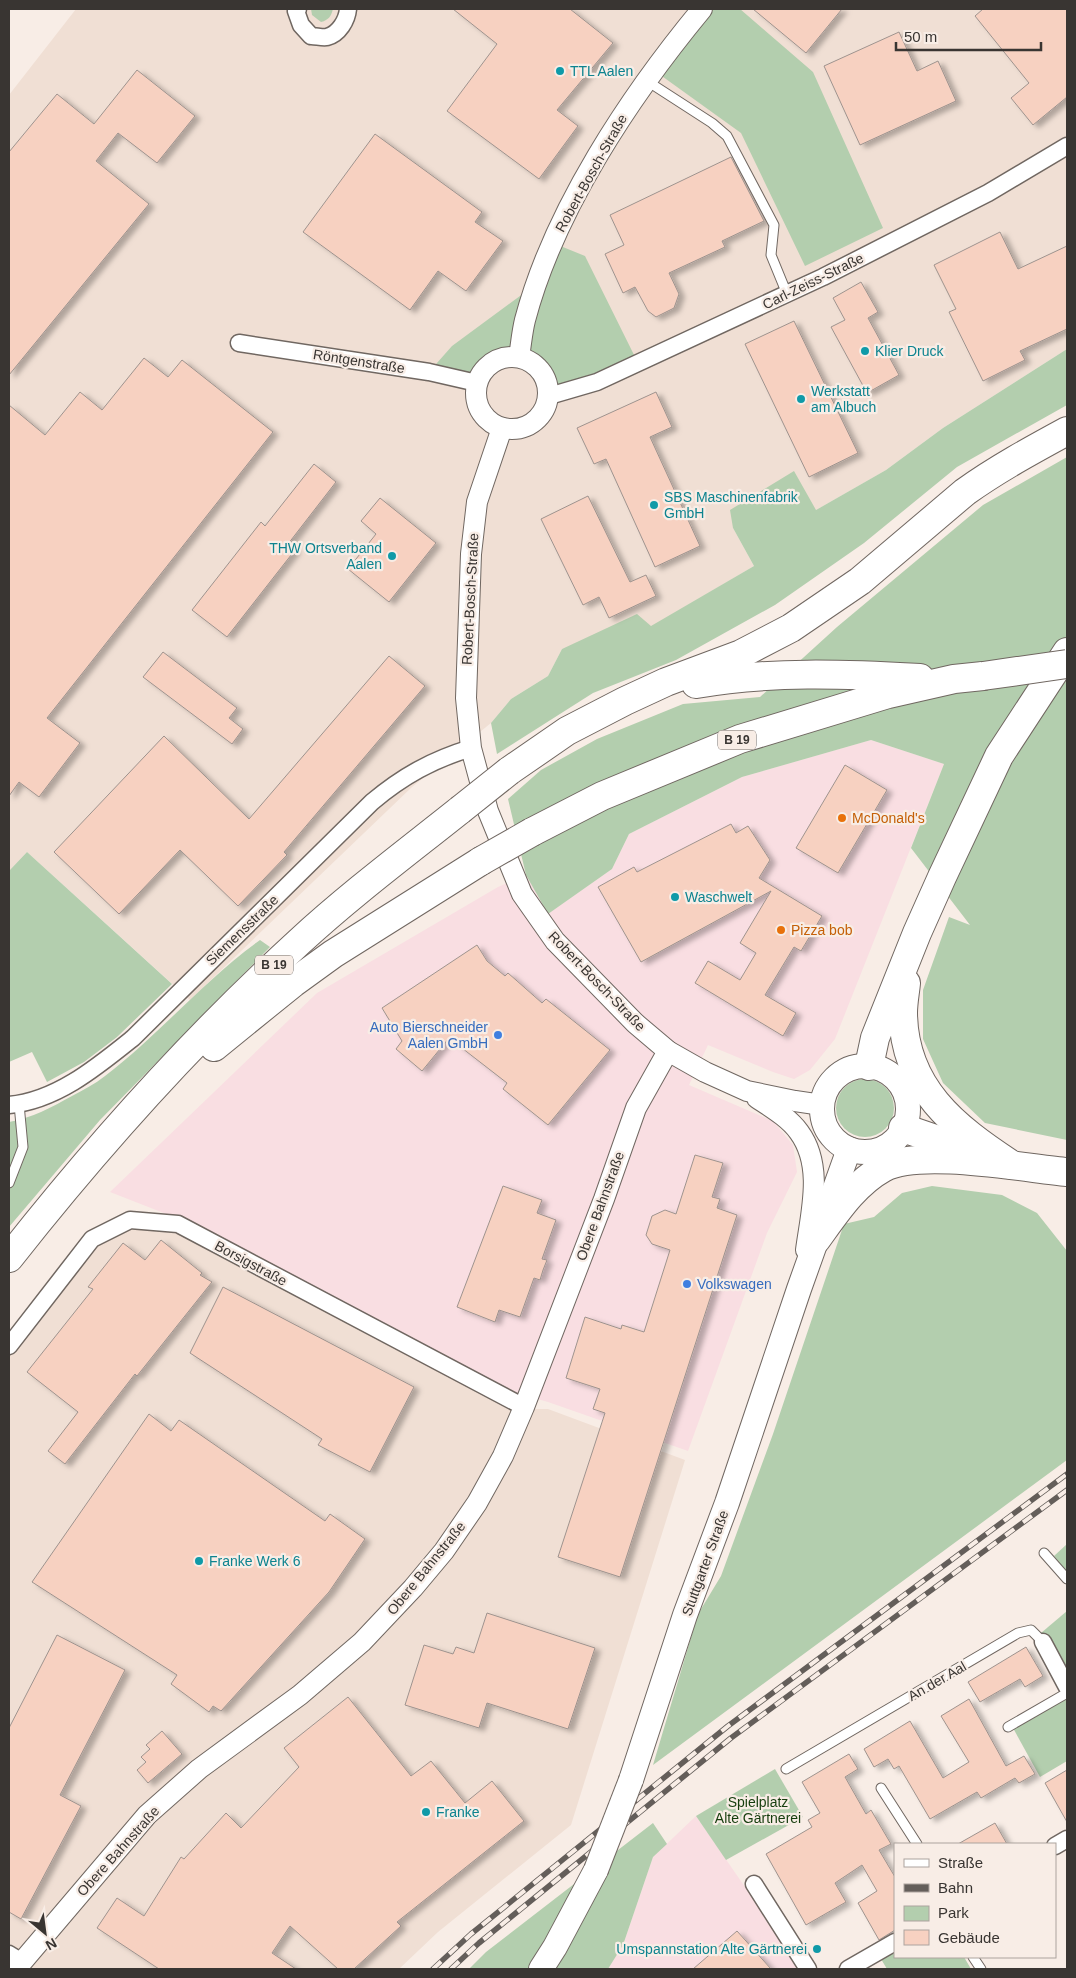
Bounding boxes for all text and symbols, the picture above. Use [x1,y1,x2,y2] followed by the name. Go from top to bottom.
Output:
[896,20,1041,52] scale bar
[904,28,937,45] text: 50 m
[570,63,633,79] place label: TTL Aalen
[554,65,566,77] marker: TTL Aalen
[552,111,630,235] street label: Robert-Bosch-Straße
[760,250,866,312] street label: Carl-Zeiss-Straße
[875,343,944,359] place label: Klier Druck
[859,345,871,357] marker: Klier Druck
[312,346,406,376] street label: Röntgenstraße
[811,383,876,415] place label: Werkstatt am Albuch
[795,393,807,405] marker: Werkstatt am Albuch
[664,489,799,521] place label: SBS Maschinenfabrik GmbH
[648,499,660,511] marker: SBS Maschinenfabrik GmbH
[459,532,481,665] street label: Robert-Bosch-Straße
[269,540,382,572] place label: THW Ortsverband Aalen
[386,550,398,562] marker: THW Ortsverband Aalen
[718,730,756,750] road number: B 19
[852,810,925,826] place label: McDonald's
[836,812,848,824] marker: McDonald's
[685,889,752,905] place label: Waschwelt
[203,891,282,968] street label: Siemensstraße
[669,891,681,903] marker: Waschwelt
[791,922,853,938] place label: Pizza bob
[775,924,787,936] marker: Pizza bob
[545,928,649,1034] street label: Robert-Bosch-Straße
[255,956,293,974] road number: B 19
[370,1019,488,1051] place label: Auto Bierschneider Aalen GmbH
[492,1029,504,1041] marker: Auto Bierschneider Aalen GmbH
[573,1149,627,1263] street label: Obere Bahnstraße
[212,1237,290,1289] street label: Borsigstraße
[697,1276,772,1292] place label: Volkswagen
[681,1278,693,1290] marker: Volkswagen
[678,1508,732,1618] street label: Stuttgarter Straße
[384,1518,469,1618] street label: Obere Bahnstraße
[209,1553,301,1569] place label: Franke Werk 6
[193,1555,205,1567] marker: Franke Werk 6
[905,1658,969,1704] street label: An der Aal
[715,1794,801,1826] park label: Spielplatz Alte Gärtnerei
[74,1803,163,1899] street label: Obere Bahnstraße
[436,1804,480,1820] place label: Franke
[420,1806,432,1818] marker: Franke
[894,1843,1056,1958] legend
[938,1854,983,1871] text: Straße
[938,1879,973,1896] text: Bahn
[938,1904,969,1921] text: Park
[20,1908,70,1958] north arrow
[938,1929,1000,1946] text: Gebäude
[43,1935,60,1954] text: N
[616,1941,807,1957] place label: Umspannstation Alte Gärtnerei
[811,1943,823,1955] marker: Umspannstation Alte Gärtnerei

